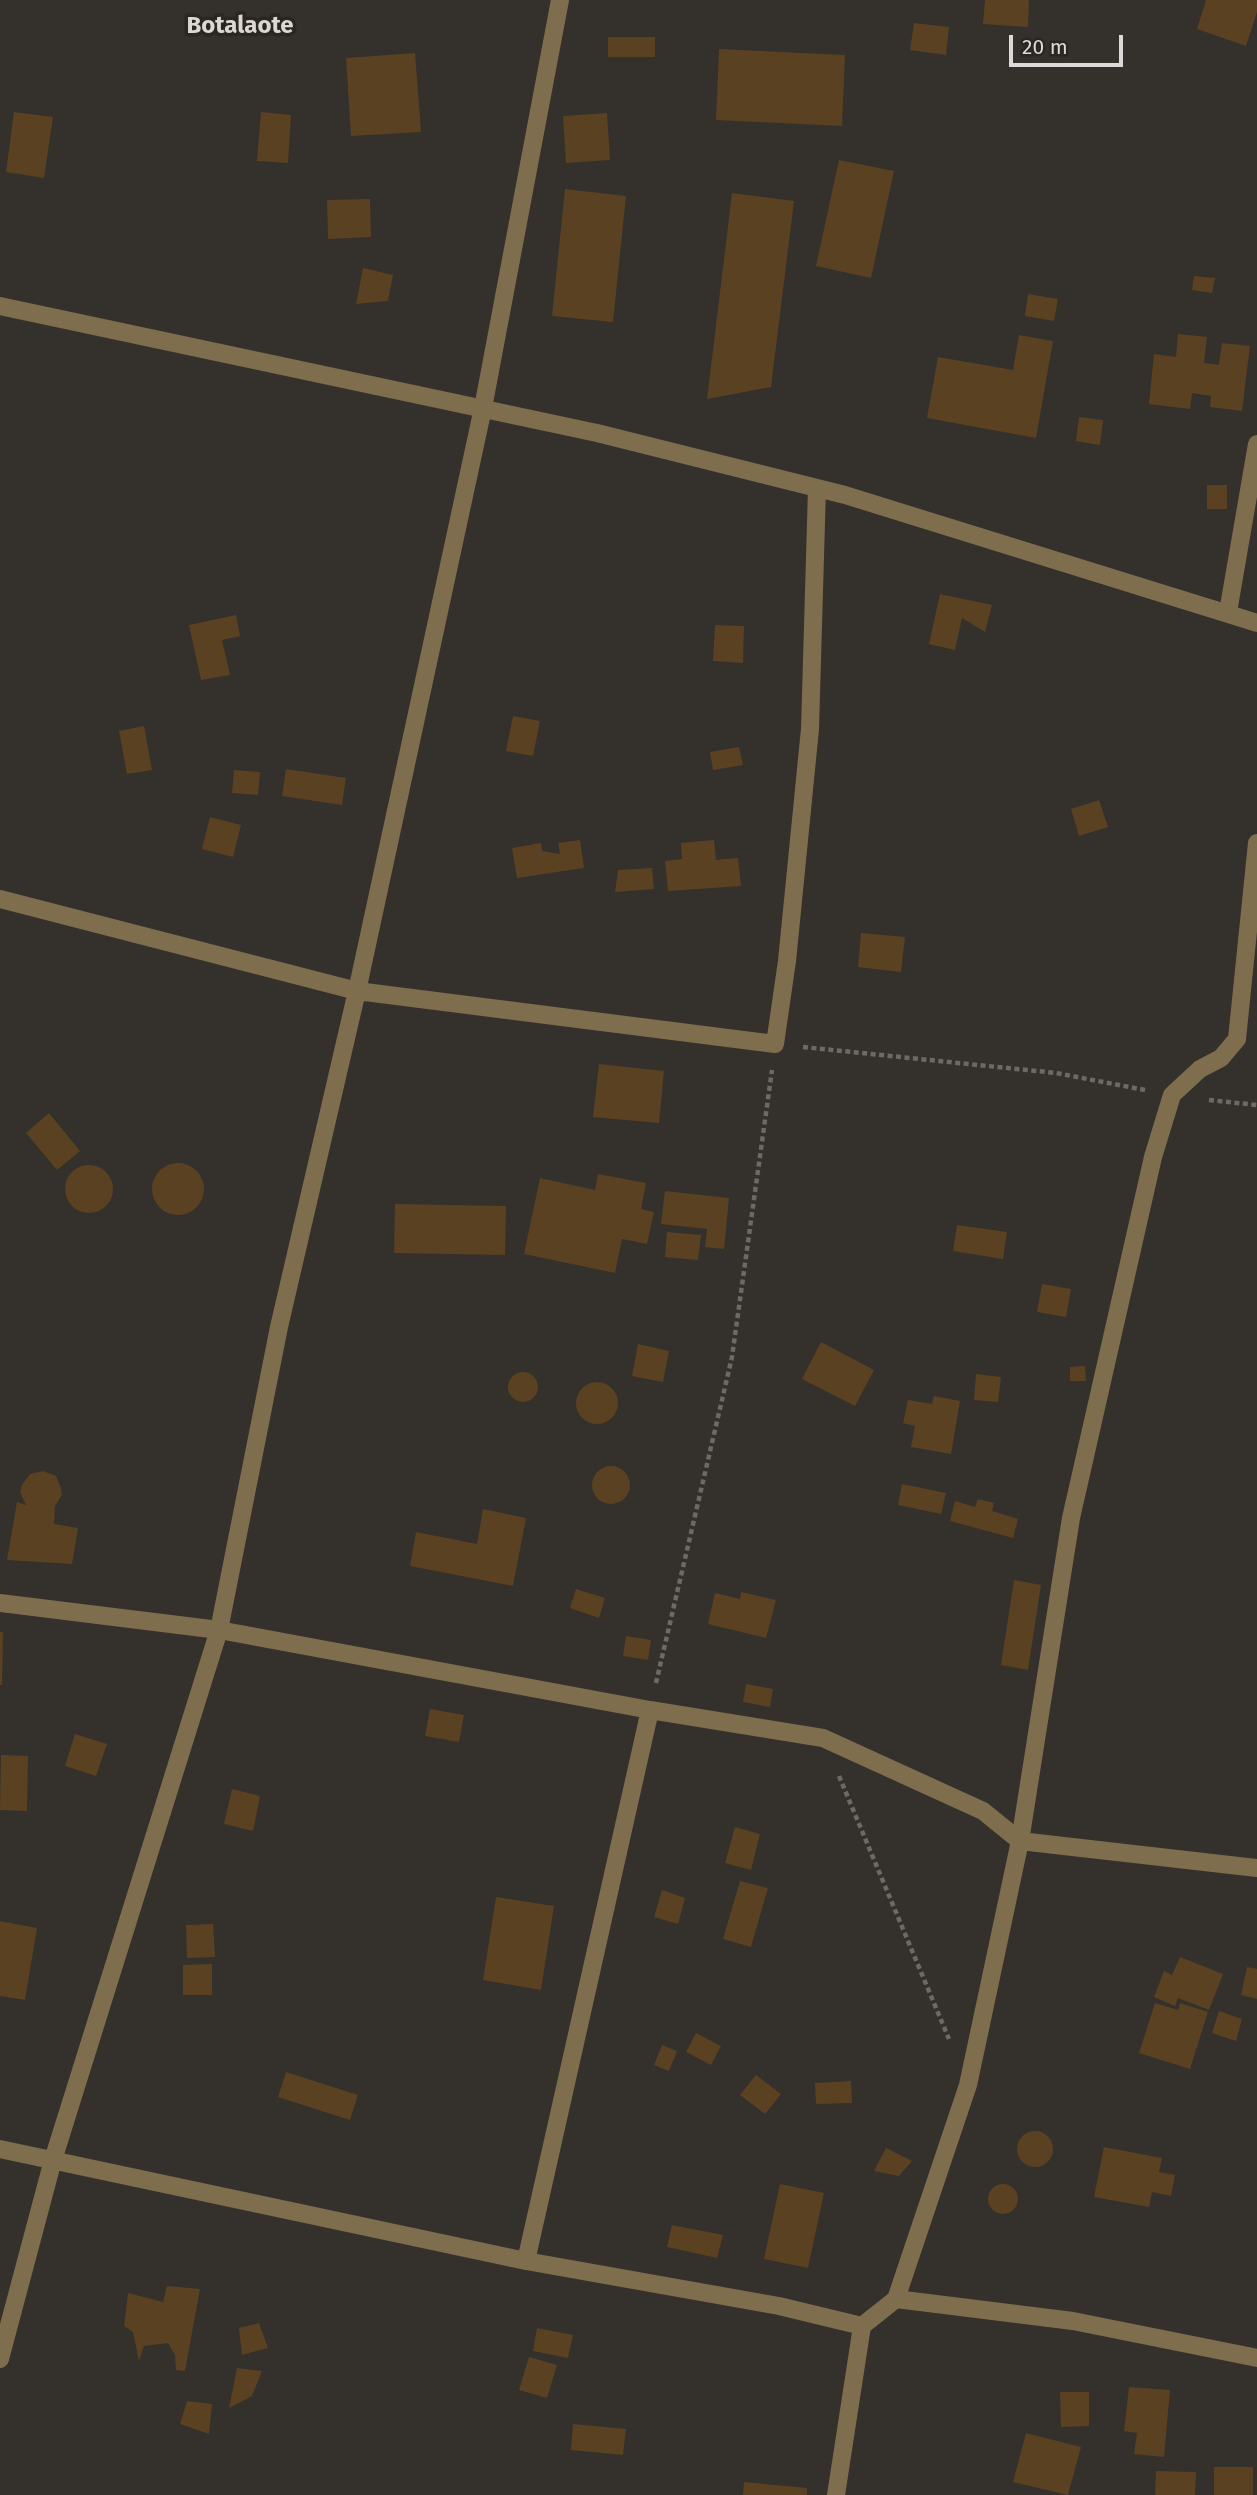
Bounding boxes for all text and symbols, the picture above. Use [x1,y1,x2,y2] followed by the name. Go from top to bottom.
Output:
[187,12,293,40] district label: Botalaote
[1012,21,1126,65] scale bar
[1022,34,1068,60] text: 20 m

